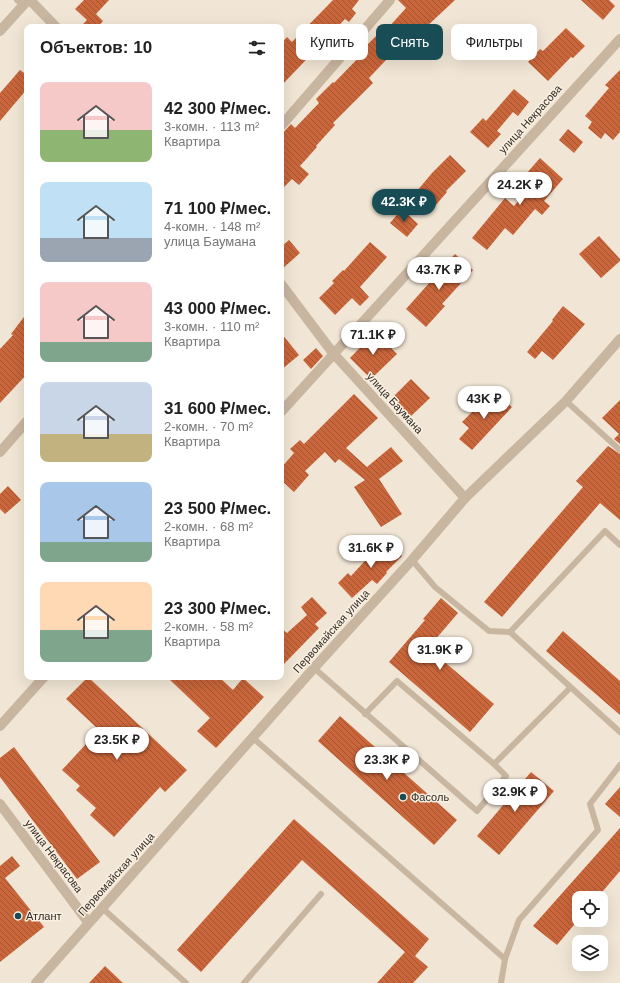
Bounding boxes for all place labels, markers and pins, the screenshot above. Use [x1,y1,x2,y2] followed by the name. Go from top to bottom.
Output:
[483,172,557,206] pin: 24.2K ₽
[367,189,441,223] pin: 42.3K ₽
[402,257,476,291] pin: 43.7K ₽
[336,322,410,356] pin: 71.1K ₽
[456,386,512,420] pin: 43K ₽
[334,535,408,569] pin: 31.6K ₽
[403,637,477,671] pin: 31.9K ₽
[80,727,154,761] pin: 23.5K ₽
[350,747,424,781] pin: 23.3K ₽
[478,779,552,813] pin: 32.9K ₽
[411,791,449,803] place label: Фасоль
[398,792,408,802] marker: Фасоль
[26,910,62,922] place label: Атлант
[13,911,23,921] marker: Атлант

